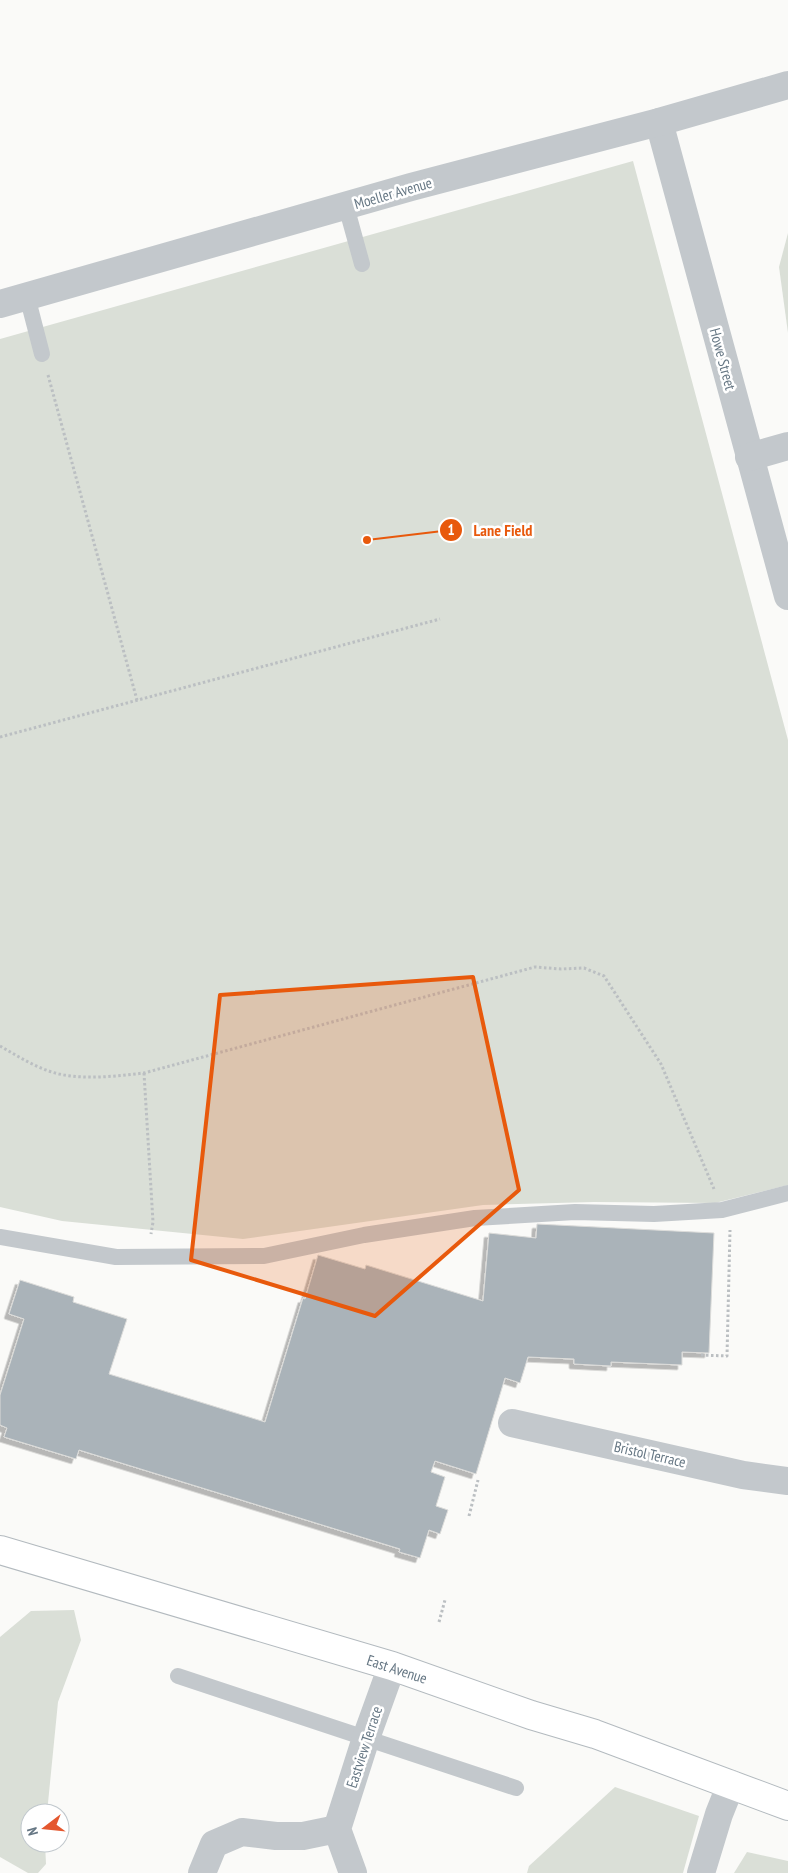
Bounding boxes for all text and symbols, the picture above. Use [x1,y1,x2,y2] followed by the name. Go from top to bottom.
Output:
[352,173,434,213] street label: Moeller Avenue
[706,326,740,392] street label: Howe Street
[439,514,542,545] callout: Lane Field
[447,520,455,539] text: 1
[474,520,532,540] text: Lane Field
[612,1437,688,1471] street label: Bristol Terrace
[364,1650,430,1688] street label: East Avenue
[342,1704,386,1790] street label: Eastview Terrace
[20,1803,70,1853] north arrow
[23,1825,42,1838] text: N

